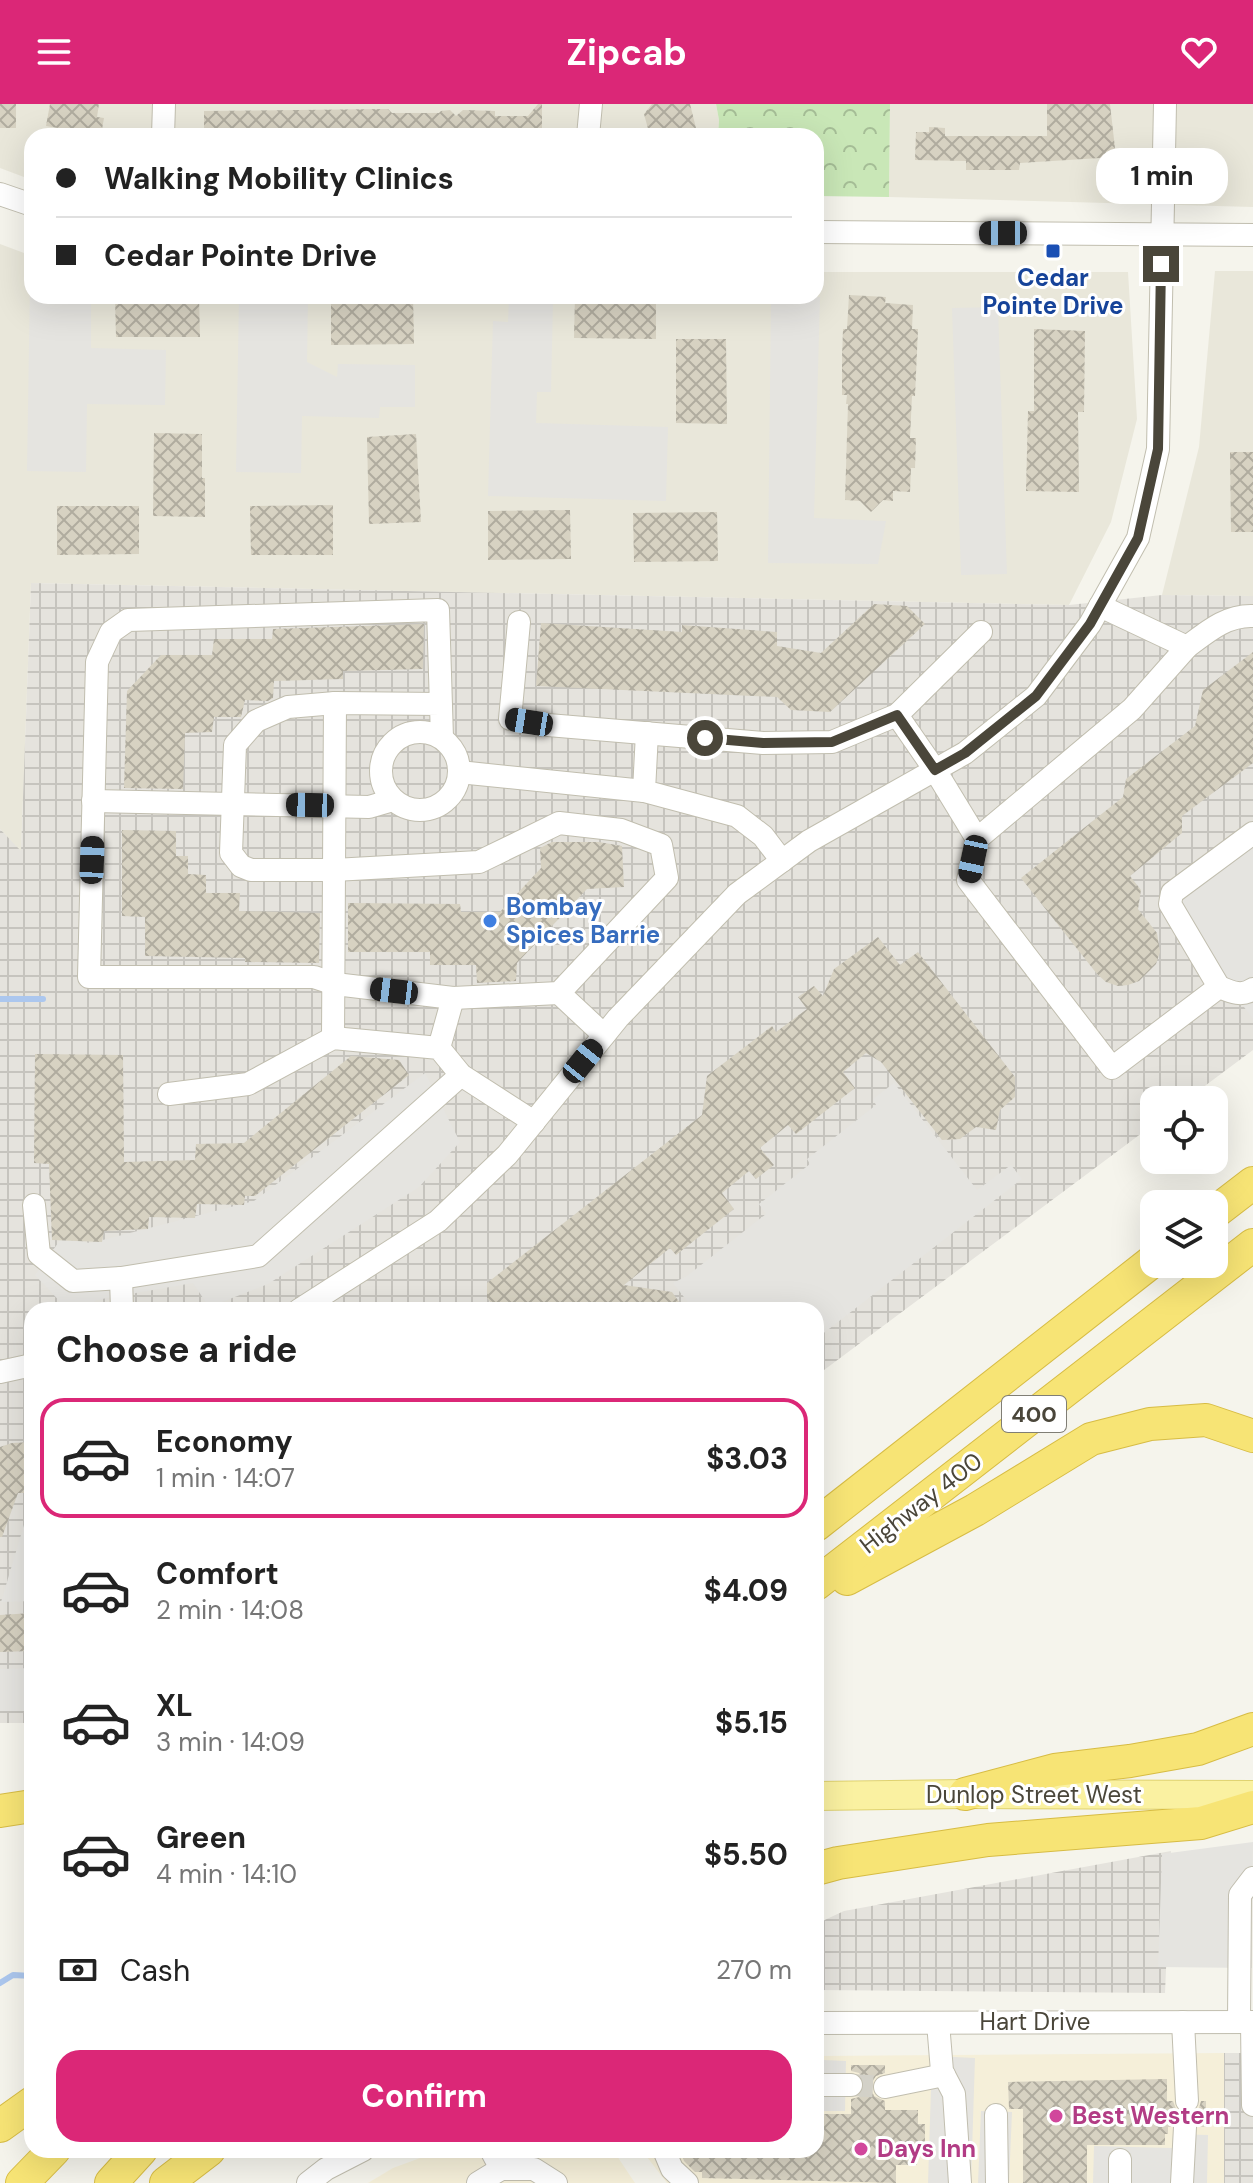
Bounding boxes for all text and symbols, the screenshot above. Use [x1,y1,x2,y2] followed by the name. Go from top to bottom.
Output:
[566,29,687,76] text: Zipcab
[32,30,76,74] icon: menu
[1177,30,1221,74] icon: heart
[1095,148,1227,204] callout: 1 min
[104,159,454,198] text: Walking Mobility Clinics
[1130,159,1194,193] text: 1 min
[979,221,1027,245] car
[104,236,377,275] text: Cedar Pointe Drive
[1044,242,1062,260] marker: Cedar Pointe Drive
[1143,246,1179,282] route end
[982,262,1124,321] place label: Cedar Pointe Drive
[503,706,555,738] car
[687,720,723,756] route start
[286,793,334,817] car
[956,833,990,885] car
[79,836,105,884] car
[506,891,660,950] place label: Bombay Spices Barrie
[481,912,499,930] marker: Bombay Spices Barrie
[369,976,419,1006] car
[559,1035,607,1087] car
[1140,1086,1228,1278] map controls
[1140,1086,1228,1174] button: locate
[1140,1190,1228,1278] button: layers
[56,1326,297,1373] text: Choose a ride
[1002,1396,1066,1432] road number: 400
[60,1422,132,1494] icon: car
[156,1422,293,1461] text: Economy
[706,1439,788,1478] text: $3.03
[853,1445,988,1560] street label: Highway 400
[156,1461,295,1495] text: 1 min · 14:07
[60,1554,132,1626] icon: car
[156,1554,279,1593] text: Comfort
[704,1571,788,1610] text: $4.09
[156,1593,304,1627] text: 2 min · 14:08
[60,1686,132,1758] icon: car
[156,1686,193,1725] text: XL
[715,1703,788,1742] text: $5.15
[156,1725,305,1759] text: 3 min · 14:09
[926,1779,1142,1810] street label: Dunlop Street West
[60,1818,132,1890] icon: car
[156,1818,246,1857] text: Green
[704,1835,788,1874] text: $5.50
[156,1857,297,1891] text: 4 min · 14:10
[56,1948,100,1992] icon: cash
[120,1951,190,1990] text: Cash
[716,1953,792,1987] text: 270 m
[980,2006,1090,2037] street label: Hart Drive
[56,2050,792,2142] button: Confirm
[1072,2100,1229,2131] place label: Best Western
[1047,2107,1065,2125] marker: Best Western
[877,2133,976,2164] place label: Days Inn
[852,2140,870,2158] marker: Days Inn

